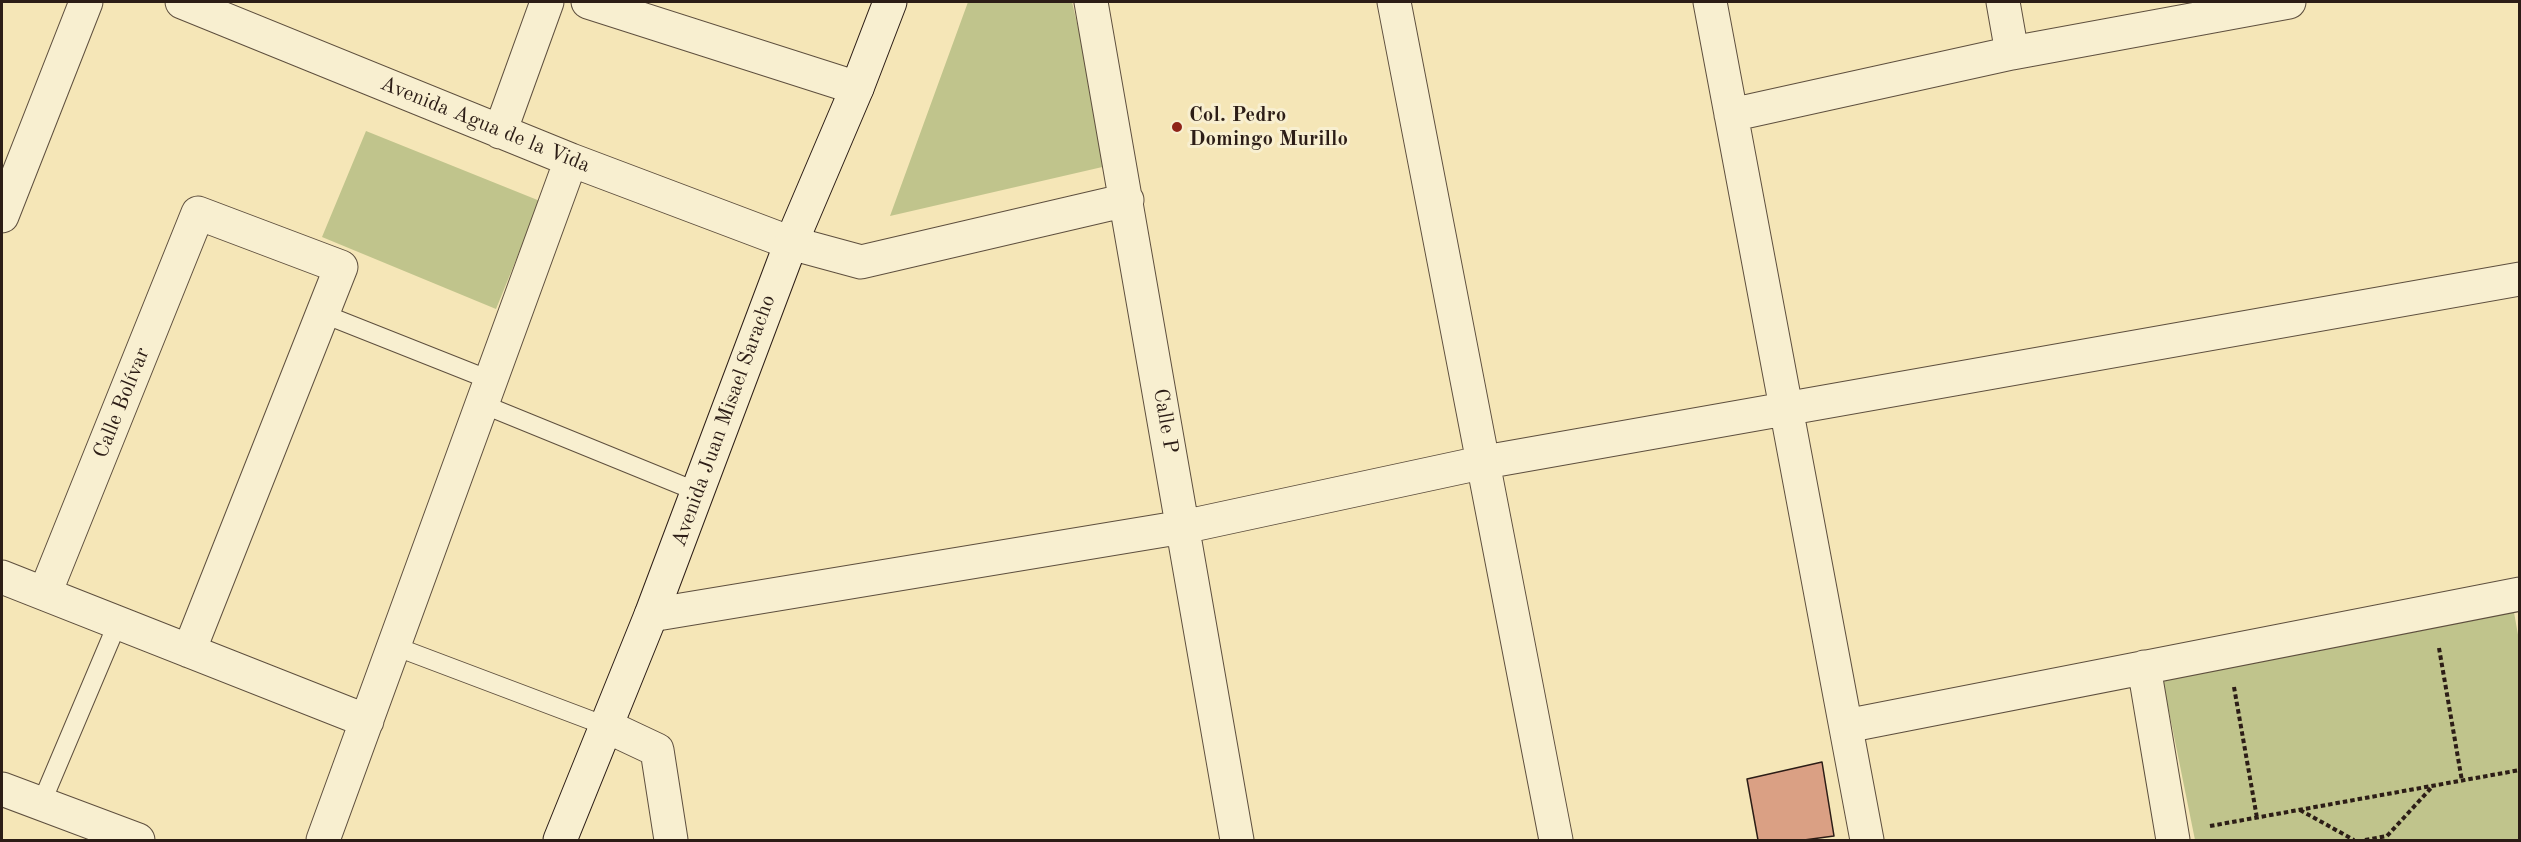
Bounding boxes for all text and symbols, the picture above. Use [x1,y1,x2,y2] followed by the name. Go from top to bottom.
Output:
[376,71,594,179] street label: Avenida Agua de la Vida
[1189,102,1348,152] place label: Col. Pedro Domingo Murillo
[1170,120,1184,134] marker: Col. Pedro Domingo Murillo
[667,292,781,550] street label: Avenida Juan Misael Saracho
[88,344,156,462] street label: Calle Bolívar
[1147,387,1183,455] street label: Calle P

